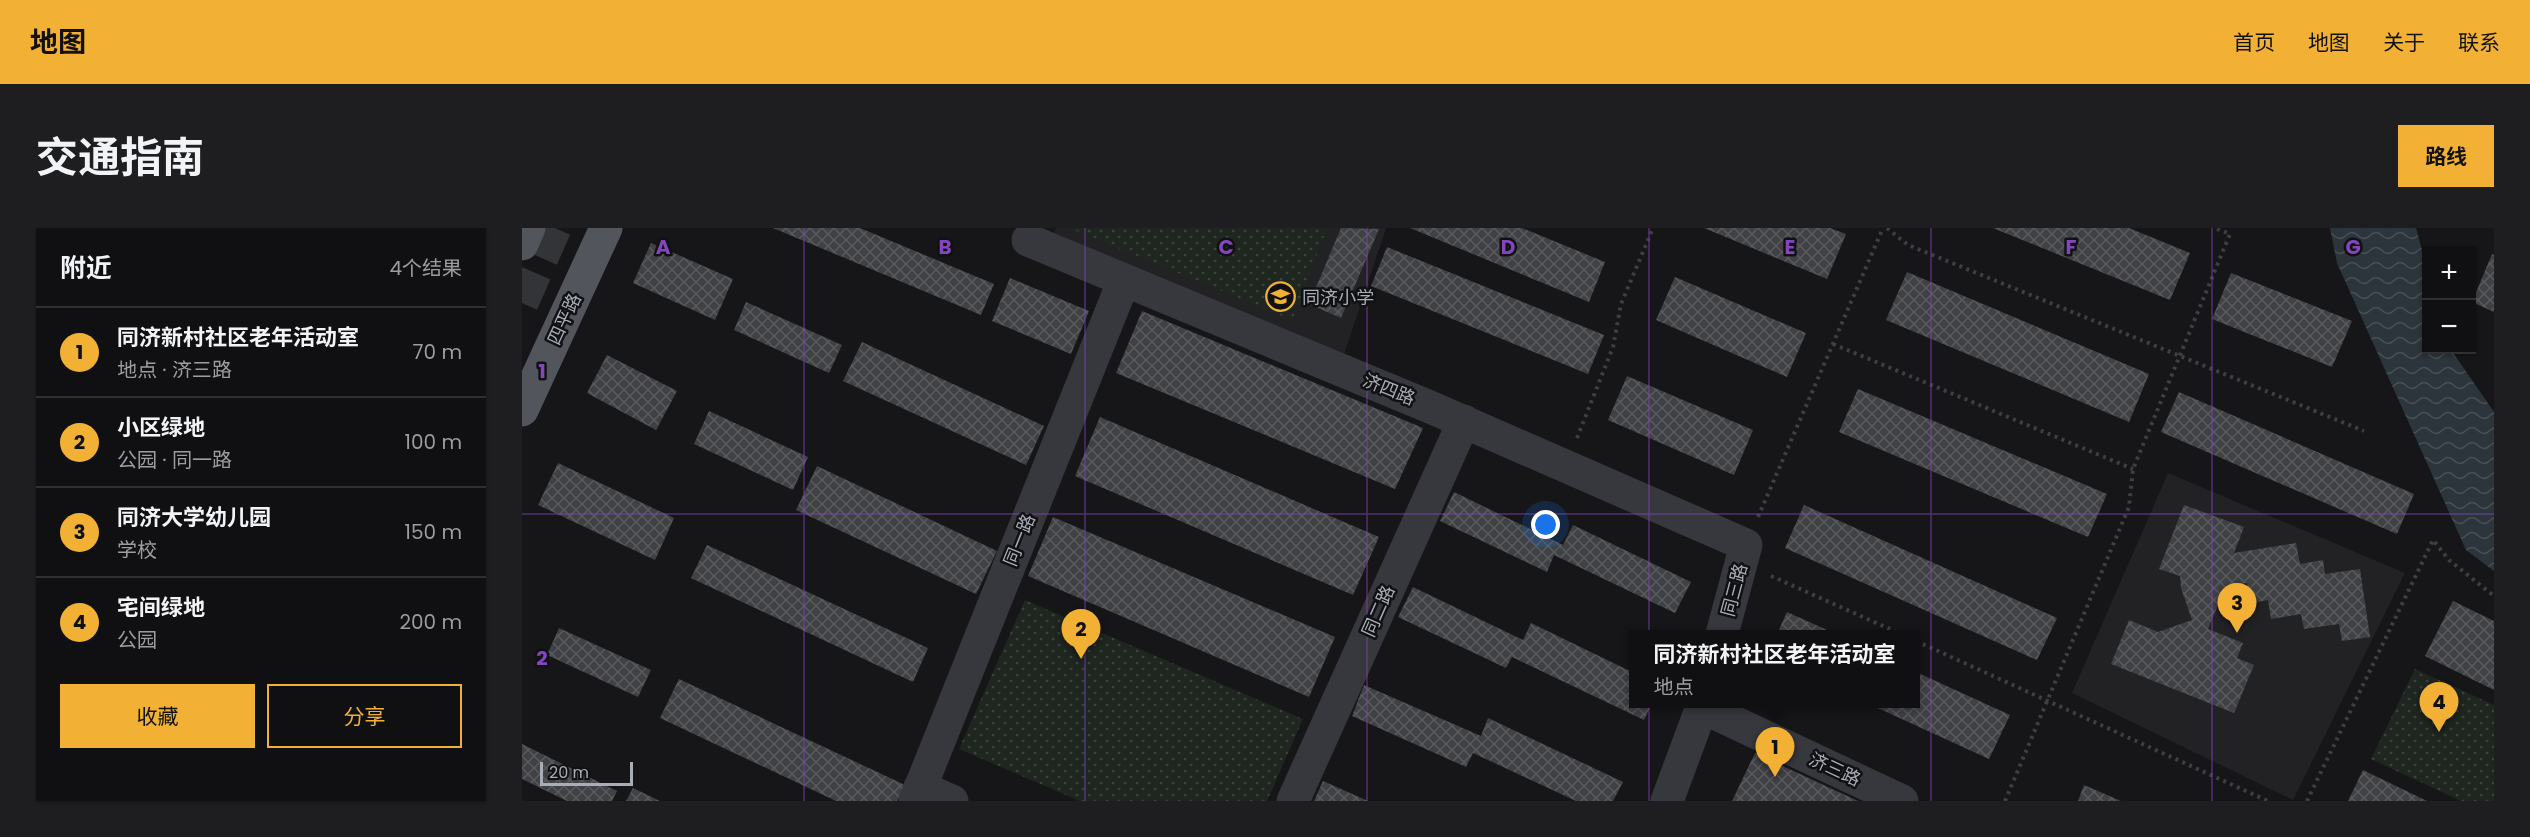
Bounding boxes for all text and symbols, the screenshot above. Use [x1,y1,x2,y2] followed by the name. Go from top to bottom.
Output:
[30,23,86,62] text: 地图
[2233,28,2275,57] text: 首页
[2308,28,2350,57] text: 地图
[2383,28,2425,57] text: 关于
[2458,28,2500,57] text: 联系
[2398,125,2494,187] button: 路线
[36,128,204,187] text: 交通指南
[656,233,671,261] text: A
[938,233,952,261] text: B
[1218,233,1234,261] text: C
[1501,233,1515,261] text: D
[1785,233,1795,261] text: E
[2066,233,2077,261] text: F
[2345,233,2361,261] text: G
[2422,246,2476,354] map controls
[2422,246,2476,300] button: +
[60,250,112,286] text: 附近
[389,254,462,282] text: 4个结果
[1265,281,1297,313] school or university icon: 同济小学
[1302,285,1374,310] place label: 同济小学
[541,289,587,349] street label: 四平路
[2422,300,2476,354] button: −
[117,322,359,353] text: 同济新村社区老年活动室
[76,338,83,366] text: 1
[413,338,462,366] text: 70 m
[117,356,232,384] text: 地点 · 济三路
[538,357,546,385] text: 1
[1359,367,1419,411] street label: 济四路
[117,412,205,443] text: 小区绿地
[74,428,85,456] text: 2
[405,428,462,456] text: 100 m
[117,446,232,474] text: 公园 · 同一路
[117,502,271,533] text: 同济大学幼儿园
[997,510,1041,570] street label: 同一路
[1531,510,1560,539] your location
[73,518,86,546] text: 3
[405,518,462,546] text: 150 m
[117,536,157,564] text: 学校
[1715,561,1753,619] street label: 同三路
[1356,581,1400,641] street label: 同二路
[2218,584,2256,633] pin: 3
[117,592,205,623] text: 宅间绿地
[73,608,86,636] text: 4
[399,608,462,636] text: 200 m
[1062,610,1100,659] pin: 2
[117,626,157,654] text: 公园
[1629,630,1920,708] popup
[1653,639,1896,670] text: 同济新村社区老年活动室
[536,644,548,672] text: 2
[1653,673,1693,701] text: 地点
[2420,682,2458,732] pin: 4
[60,684,255,748] button: 收藏
[267,684,462,748] button: 分享
[1756,728,1794,777] pin: 1
[1805,746,1865,792] street label: 济三路
[540,759,633,786] scale bar
[549,761,589,784] text: 20 m

